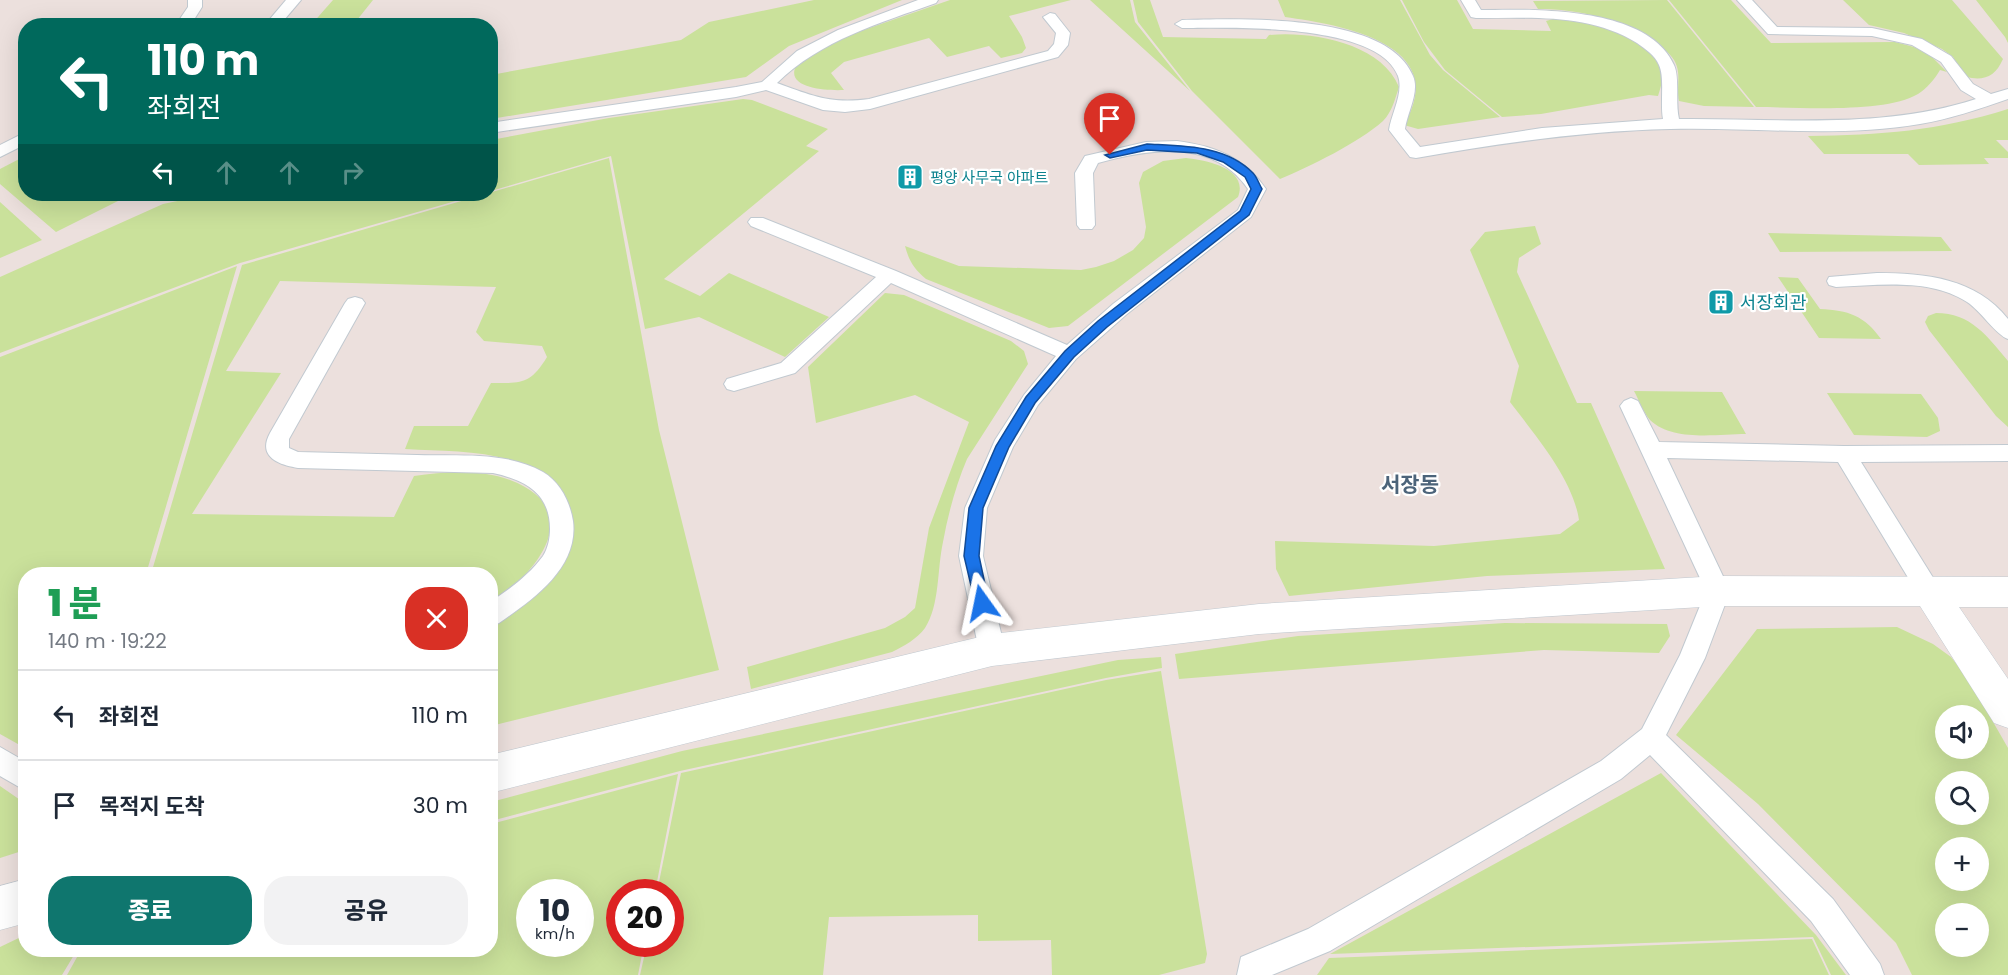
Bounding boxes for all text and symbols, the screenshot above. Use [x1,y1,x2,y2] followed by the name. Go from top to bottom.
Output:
[147,31,259,90] text: 110 m
[48,42,126,120] icon: left
[147,89,222,126] text: 좌회전
[1084,93,1135,155] pin
[1093,102,1126,135] icon: arrive
[147,156,180,189] icon: left
[210,156,243,189] icon: ahead
[273,156,306,189] icon: ahead
[336,156,369,189] icon: right
[895,162,925,192] building icon: 평양 사무국 아파트
[930,167,1049,188] place label: 평양 사무국 아파트
[1706,287,1736,317] building icon: 서장회관
[1740,290,1807,315] place label: 서장회관
[1381,470,1439,499] district label: 서장동
[950,571,1014,635] position arrow
[48,578,102,629] text: 1 분
[405,587,468,650] button: close
[48,627,167,655] text: 140 m · 19:22
[48,699,81,732] icon: left
[412,700,468,731] text: 110 m
[99,701,160,732] text: 좌회전
[1935,705,1989,957] map controls
[1935,705,1989,759] button: sound
[1935,771,1989,825] button: search
[48,789,81,822] icon: arrive
[413,790,468,821] text: 30 m
[99,791,205,822] text: 목적지 도착
[1935,837,1989,891] button: +
[48,876,252,945] button: 종료
[264,876,468,945] button: 공유
[606,879,684,957] speed limit sign: 20
[540,889,570,932] text: 10
[1935,903,1989,957] button: −
[535,923,575,944] text: km/h

